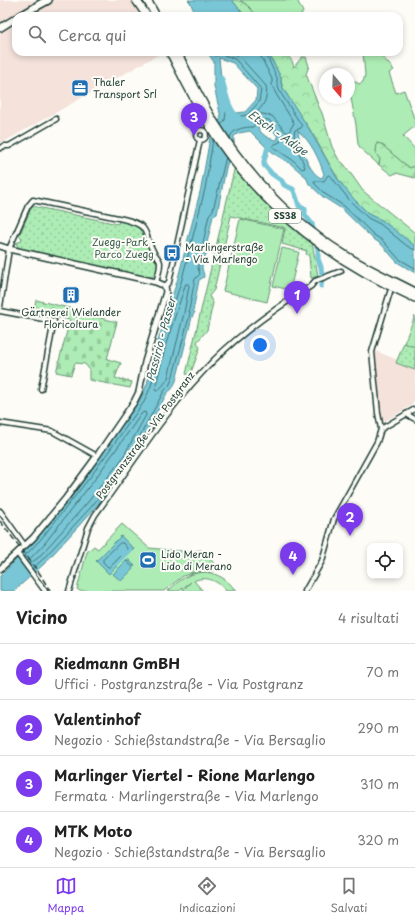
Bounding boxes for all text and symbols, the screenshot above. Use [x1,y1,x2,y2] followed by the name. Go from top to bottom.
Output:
[12,12,403,56] search box
[26,23,48,45] icon: search
[58,23,126,46] text: Cerca qui
[319,68,355,104] north arrow
[93,74,157,101] place label: Thaler Transport Srl
[70,78,90,98] office icon: Thaler Transport Srl
[181,103,207,136] pin: 3
[245,106,313,160] water label: Etsch - Adige
[269,209,301,223] road number: SS38
[92,234,156,261] park label: Zuegg-Park - Parco Zuegg
[185,239,263,266] place label: Marlingerstraße - Via Marlengo
[162,243,182,263] bus stop icon: Marlingerstraße - Via Marlengo
[284,281,310,314] pin: 1
[61,285,81,305] building icon: Gärtnerei Wielander Floricoltura
[141,293,180,383] water label: Passirio - Passer
[21,304,121,331] place label: Gärtnerei Wielander Floricoltura
[250,335,270,355] your location
[92,368,198,501] street label: Postgranzstraße - Via Postgranz
[337,503,363,536] pin: 2
[280,542,306,575] pin: 4
[367,543,403,579] map controls
[367,543,403,579] button: locate
[161,546,232,573] place label: Lido Meran - Lido di Merano
[138,550,158,570] sports icon: Lido Meran - Lido di Merano
[16,604,67,630] text: Vicino
[338,608,399,627] text: 4 risultati
[54,651,180,674] text: Riedmann GmBH
[26,662,32,681] text: 1
[366,662,399,681] text: 70 m
[54,674,303,693] text: Uffici · Postgranzstraße - Via Postgranz
[54,707,140,730] text: Valentinhof
[24,718,34,737] text: 2
[358,718,399,737] text: 290 m
[54,730,326,749] text: Negozio · Schießstandstraße - Via Bersaglio
[54,763,315,786] text: Marlinger Viertel - Rione Marlengo
[25,774,33,793] text: 3
[360,774,399,793] text: 310 m
[54,786,319,805] text: Fermata · Marlingerstraße - Via Marlengo
[54,819,132,842] text: MTK Moto
[25,830,33,849] text: 4
[357,830,399,849] text: 320 m
[54,842,326,861] text: Negozio · Schießstandstraße - Via Bersaglio
[47,875,84,916] tab: Mappa
[179,875,236,916] tab: Indicazioni
[331,875,368,916] tab: Salvati

